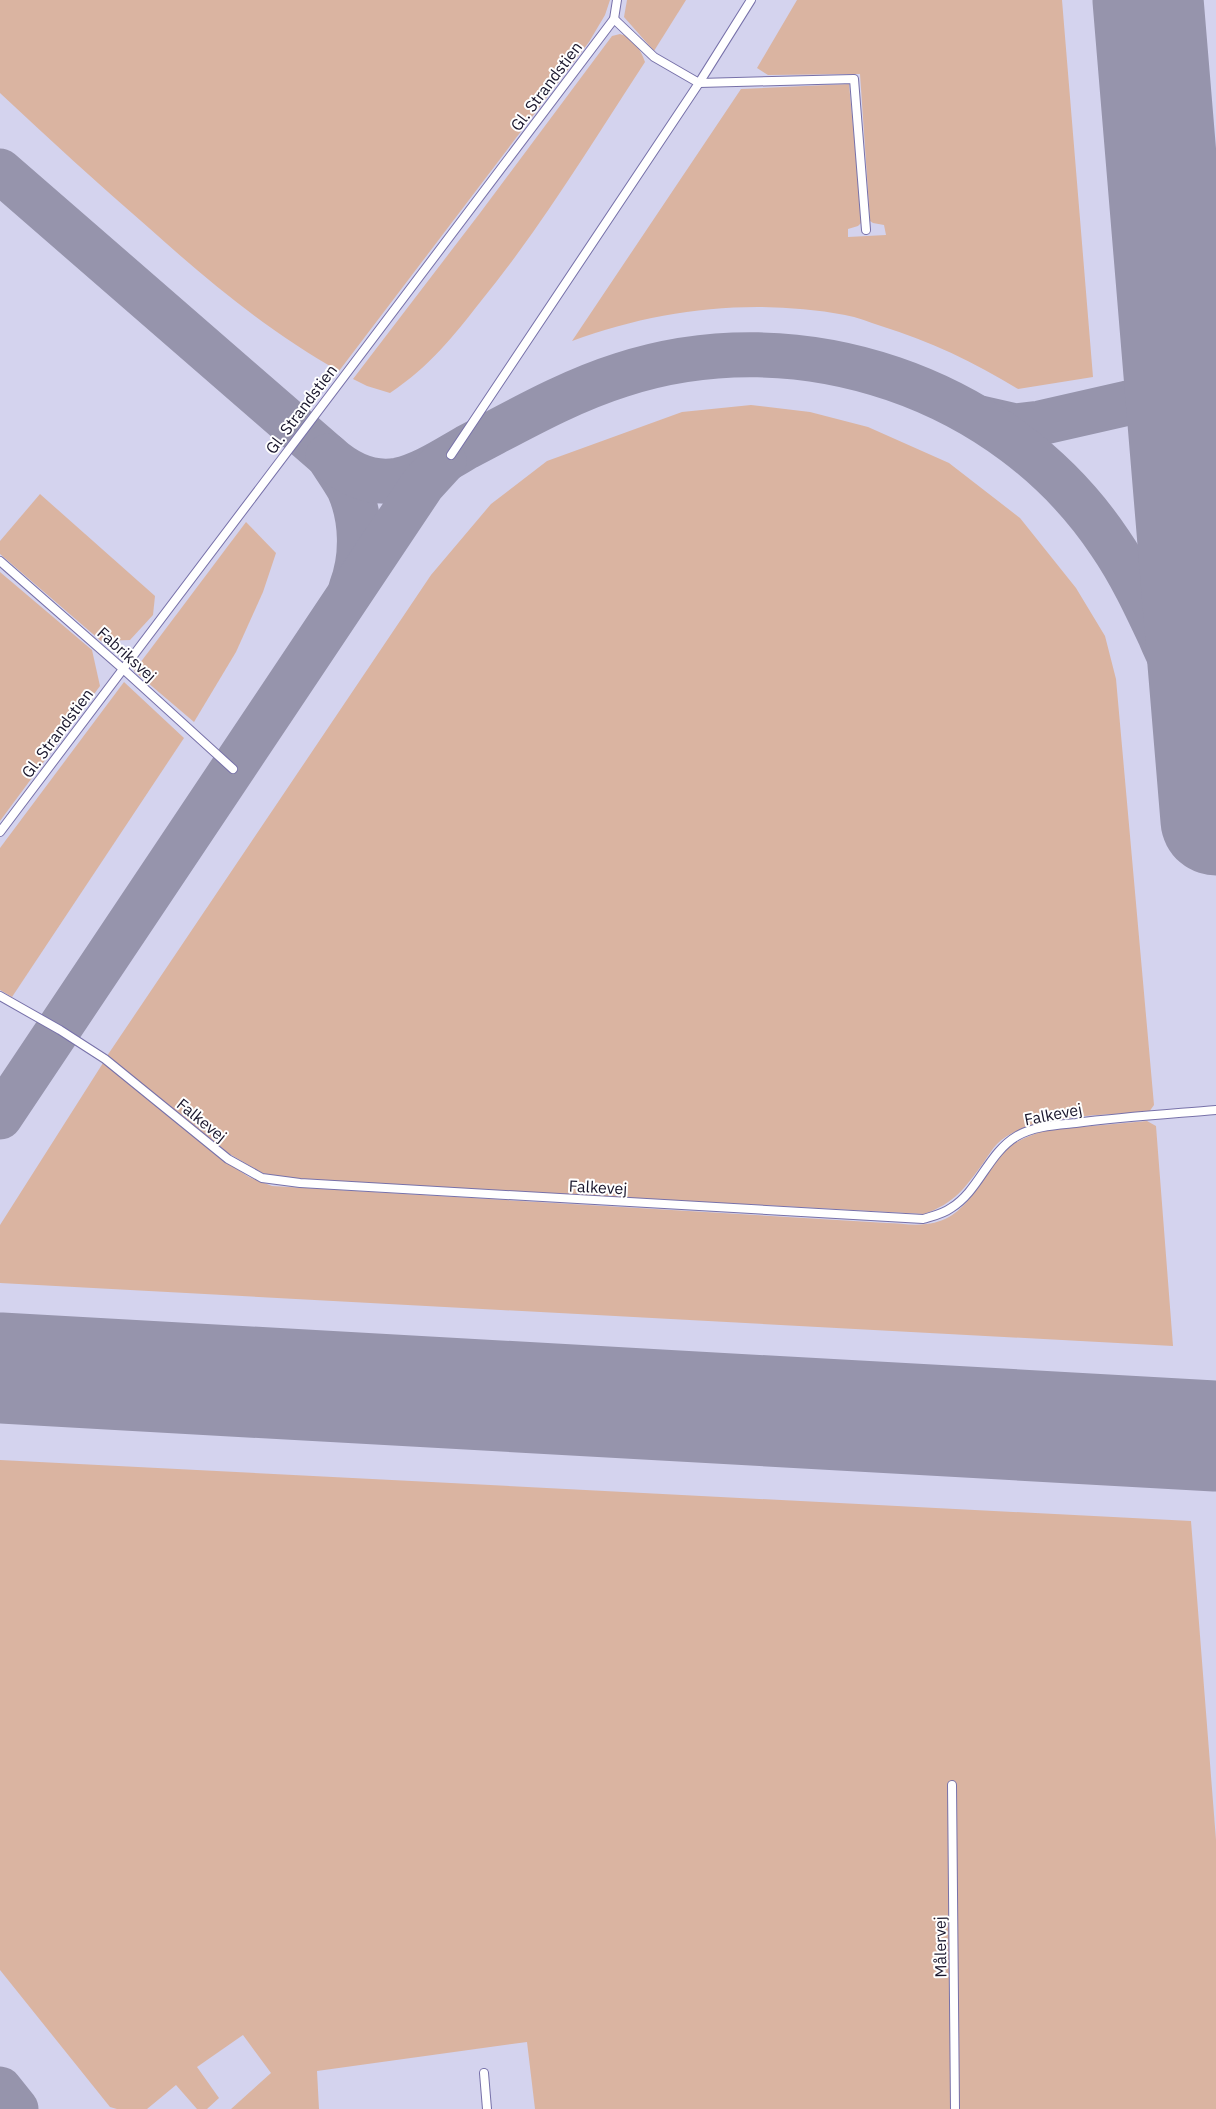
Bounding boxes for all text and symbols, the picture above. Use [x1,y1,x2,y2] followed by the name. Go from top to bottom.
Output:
[506,37,586,135] street label: Gl. Strandstien
[261,360,341,458] street label: Gl. Strandstien
[93,622,161,686] street label: Fabriksvej
[17,684,97,782] street label: Gl. Strandstien
[173,1094,231,1146] street label: Falkevej
[1022,1099,1084,1129] street label: Falkevej
[568,1175,628,1199] street label: Falkevej
[929,1916,951,1978] street label: Målervej

